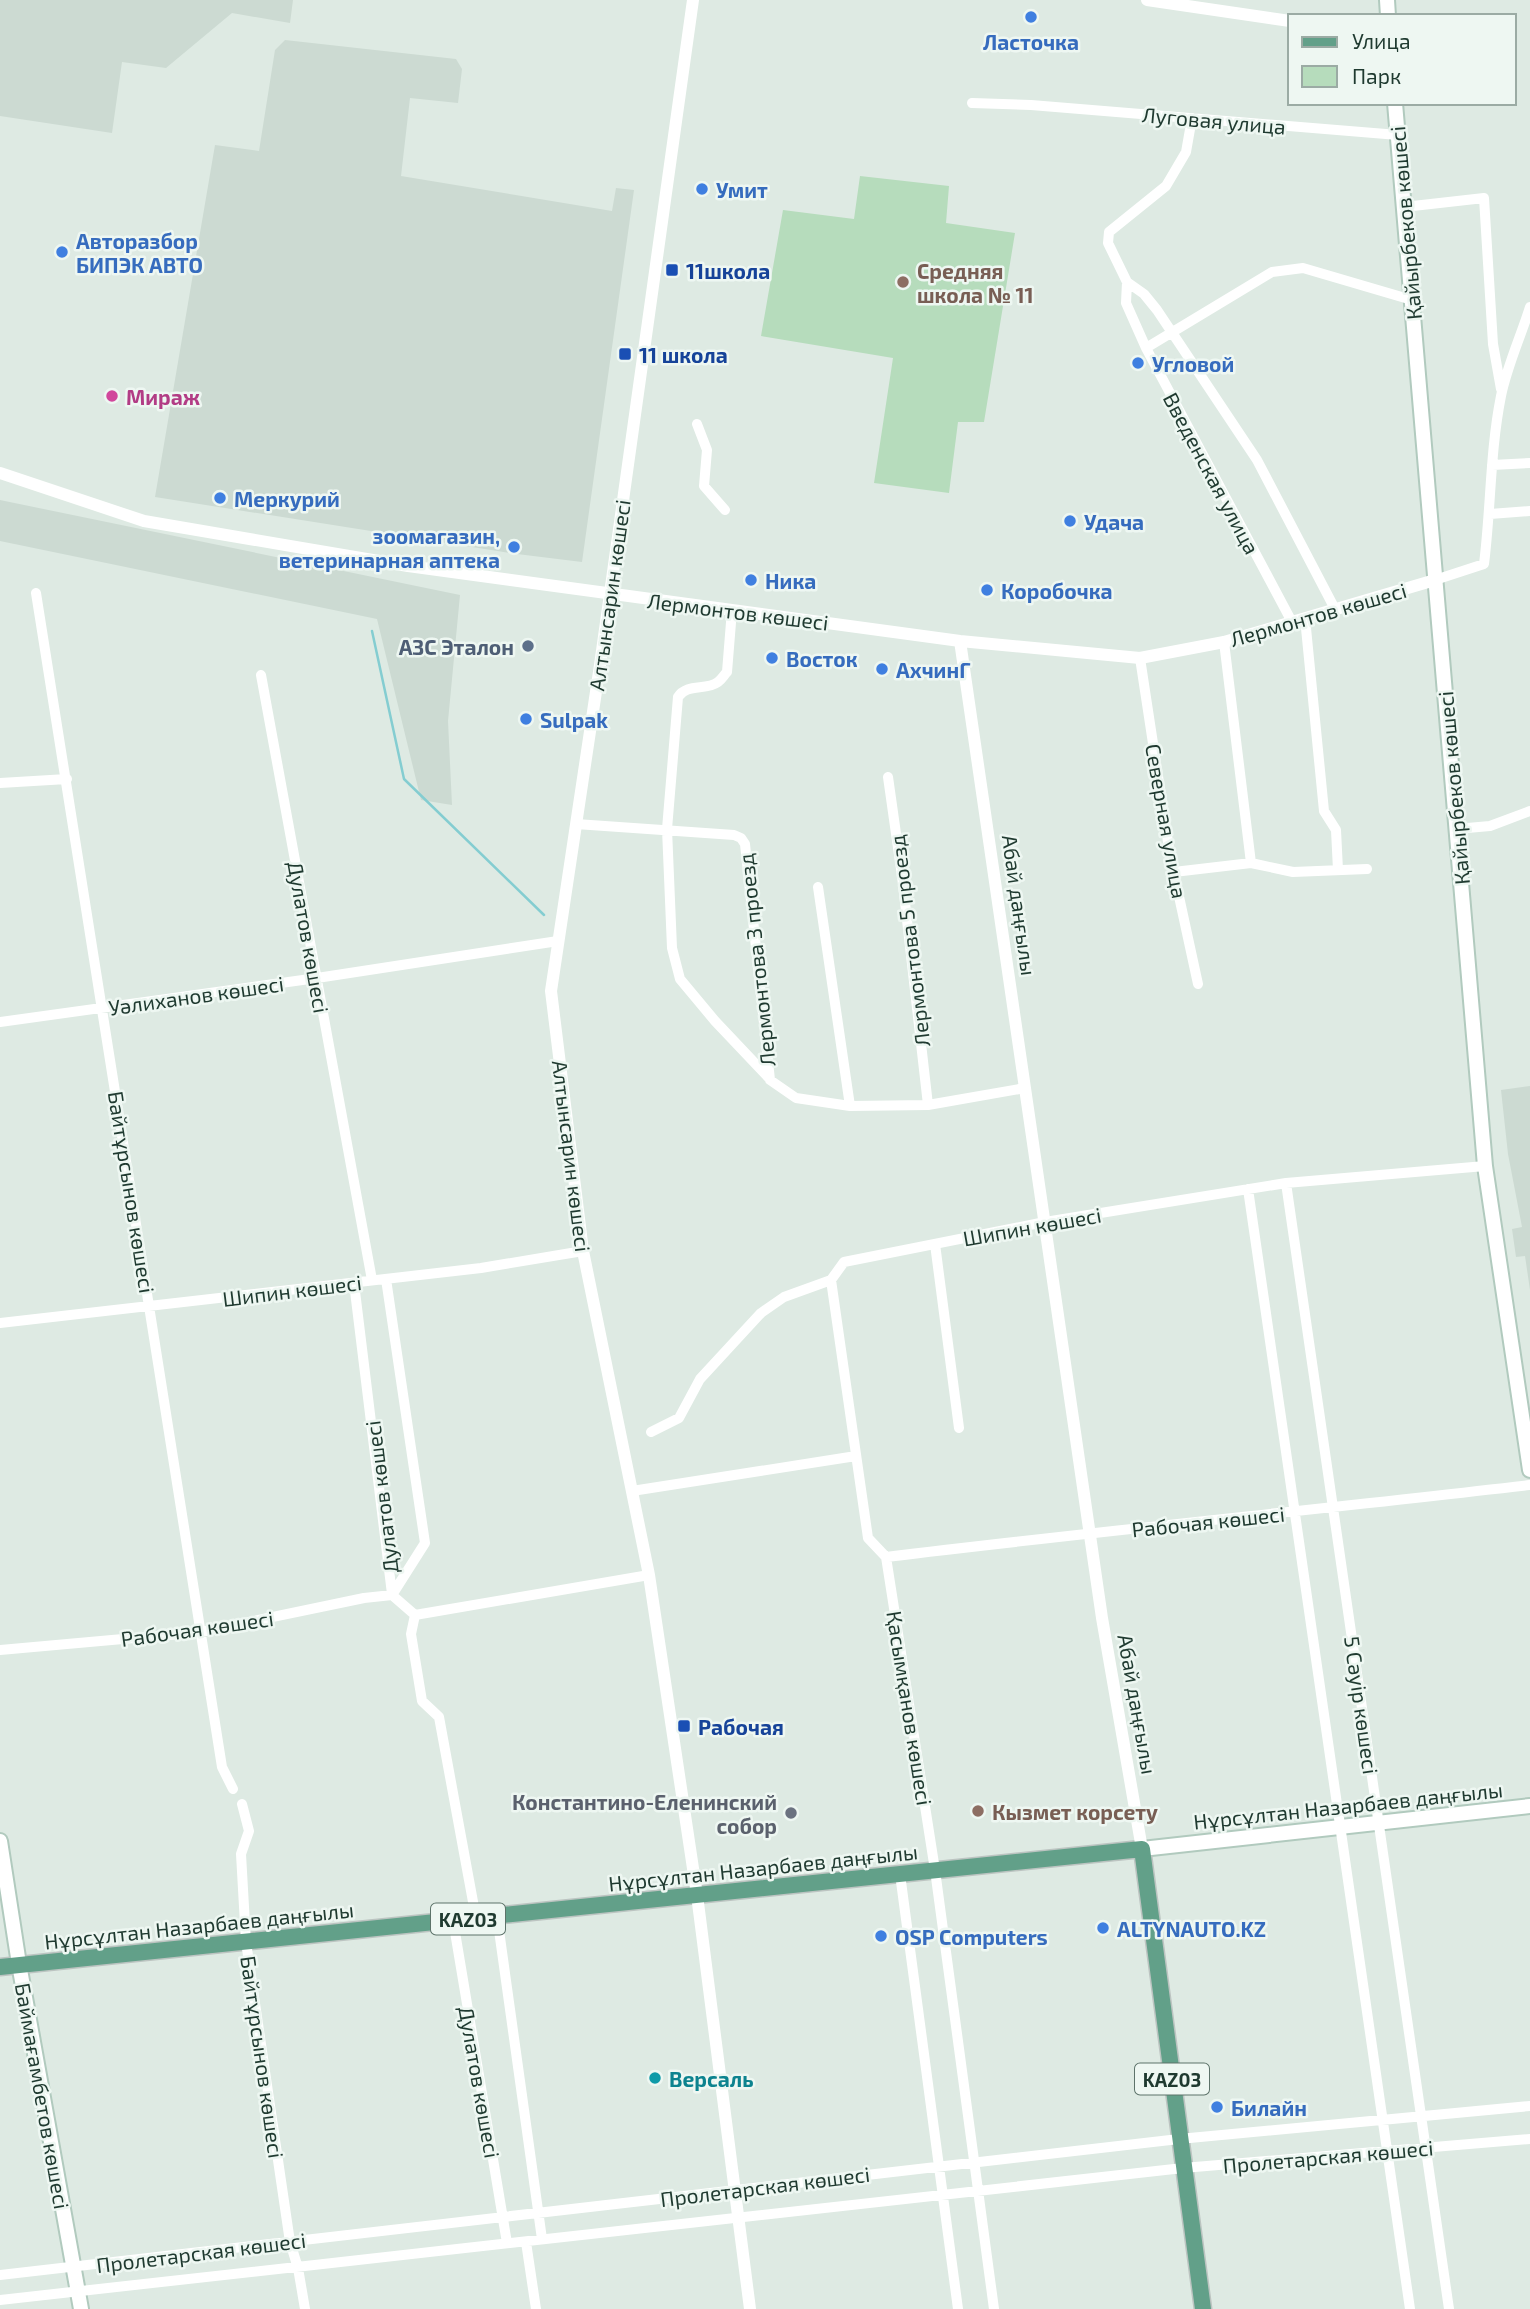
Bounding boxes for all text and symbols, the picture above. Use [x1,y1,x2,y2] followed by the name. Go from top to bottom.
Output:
[1023,9,1039,25] marker: Ласточка
[1288,14,1516,105] legend
[1352,28,1411,53] text: Улица
[983,29,1079,54] place label: Ласточка
[1352,63,1401,88] text: Парк
[1141,101,1287,140] street label: Луговая улица
[1384,125,1426,321] street label: Қайырбеков көшесі
[716,177,768,202] place label: Умит
[694,181,710,197] marker: Умит
[76,228,203,277] place label: Авторазбор БИПЭК АВТО
[54,244,70,260] marker: Авторазбор БИПЭК АВТО
[686,258,770,283] place label: 11школа
[917,258,1034,307] place label: Средняя школа № 11
[664,262,680,278] marker: 11школа
[895,274,911,290] marker: Средняя школа № 11
[639,342,728,367] place label: 11 школа
[617,346,633,362] marker: 11 школа
[1152,351,1234,376] place label: Угловой
[1130,355,1146,371] marker: Угловой
[126,384,200,409] place label: Мираж
[104,388,120,404] marker: Мираж
[1158,388,1265,559] street label: Введенская улица
[234,486,340,511] place label: Меркурий
[212,490,228,506] marker: Меркурий
[583,498,635,692] street label: Алтынсарин көшесі
[1084,509,1144,534] place label: Удача
[1062,513,1078,529] marker: Удача
[279,523,500,572] place label: зоомагазин, ветеринарная аптека
[506,539,522,555] marker: зоомагазин, ветеринарная аптека
[765,568,816,593] place label: Ника
[743,572,759,588] marker: Ника
[1227,577,1409,651] street label: Лермонтов көшесі
[1001,578,1113,603] place label: Коробочка
[979,582,995,598] marker: Коробочка
[646,587,830,635] street label: Лермонтов көшесі
[399,634,514,659] place label: АЗС Эталон
[520,638,536,654] marker: АЗС Эталон
[786,646,858,671] place label: Восток
[764,650,780,666] marker: Восток
[896,657,970,682] place label: АхчинГ
[874,661,890,677] marker: АхчинГ
[1432,690,1474,886] street label: Қайырбеков көшесі
[540,707,608,732] place label: Sulpak
[518,711,534,727] marker: Sulpak
[1140,742,1193,901] street label: Северная улица
[998,833,1042,977] street label: Абай даңғылы
[884,834,934,1048] street label: Лермонтова 5 проезд
[732,852,780,1068] street label: Лермонтова 3 проезд
[282,859,335,1015] street label: Дулатов көшесі
[107,970,285,1020] street label: Уәлиханов көшесі
[548,1059,596,1253] street label: Алтынсарин көшесі
[104,1089,160,1295] street label: Байтұрсынов көшесі
[961,1202,1103,1250] street label: Шипин көшесі
[221,1269,363,1311] street label: Шипин көшесі
[359,1419,404,1575] street label: Дулатов көшесі
[1130,1501,1286,1541] street label: Рабочая көшесі
[119,1605,275,1651] street label: Рабочая көшесі
[882,1609,938,1807] street label: Қасымқанов көшесі
[1113,1632,1163,1776] street label: Абай даңғылы
[1339,1634,1384,1776] street label: 5 Сәуір көшесі
[698,1714,784,1739] place label: Рабочая
[676,1718,692,1734] marker: Рабочая
[1192,1776,1504,1834] street label: Нұрсұлтан Назарбаев даңғылы
[512,1789,777,1838] place label: Константино-Еленинский собор
[992,1799,1158,1824] place label: Кызмет корсету
[970,1803,986,1819] marker: Кызмет корсету
[783,1805,799,1821] marker: Константино-Еленинский собор
[607,1838,919,1896] street label: Нұрсұлтан Назарбаев даңғылы
[43,1896,355,1954] street label: Нұрсұлтан Назарбаев даңғылы
[431,1904,505,1935] road number: KАZ03
[1117,1916,1266,1941] place label: ALTYNAUTO.KZ
[1095,1920,1111,1936] marker: ALTYNAUTO.KZ
[895,1924,1048,1949] place label: OSP Computers
[873,1928,889,1944] marker: OSP Computers
[236,1954,290,2160] street label: Байтұрсынов көшесі
[11,1981,75,2211] street label: Баймағамбетов көшесі
[453,2004,506,2160] street label: Дулатов көшесі
[1135,2064,1209,2094] road number: KАZ03
[669,2066,754,2091] place label: Версаль
[647,2070,663,2086] marker: Версаль
[1231,2095,1307,2120] place label: Билайн
[1209,2099,1225,2115] marker: Билайн
[1222,2134,1434,2178] street label: Пролетарская көшесі
[659,2161,871,2211] street label: Пролетарская көшесі
[95,2227,307,2277] street label: Пролетарская көшесі

